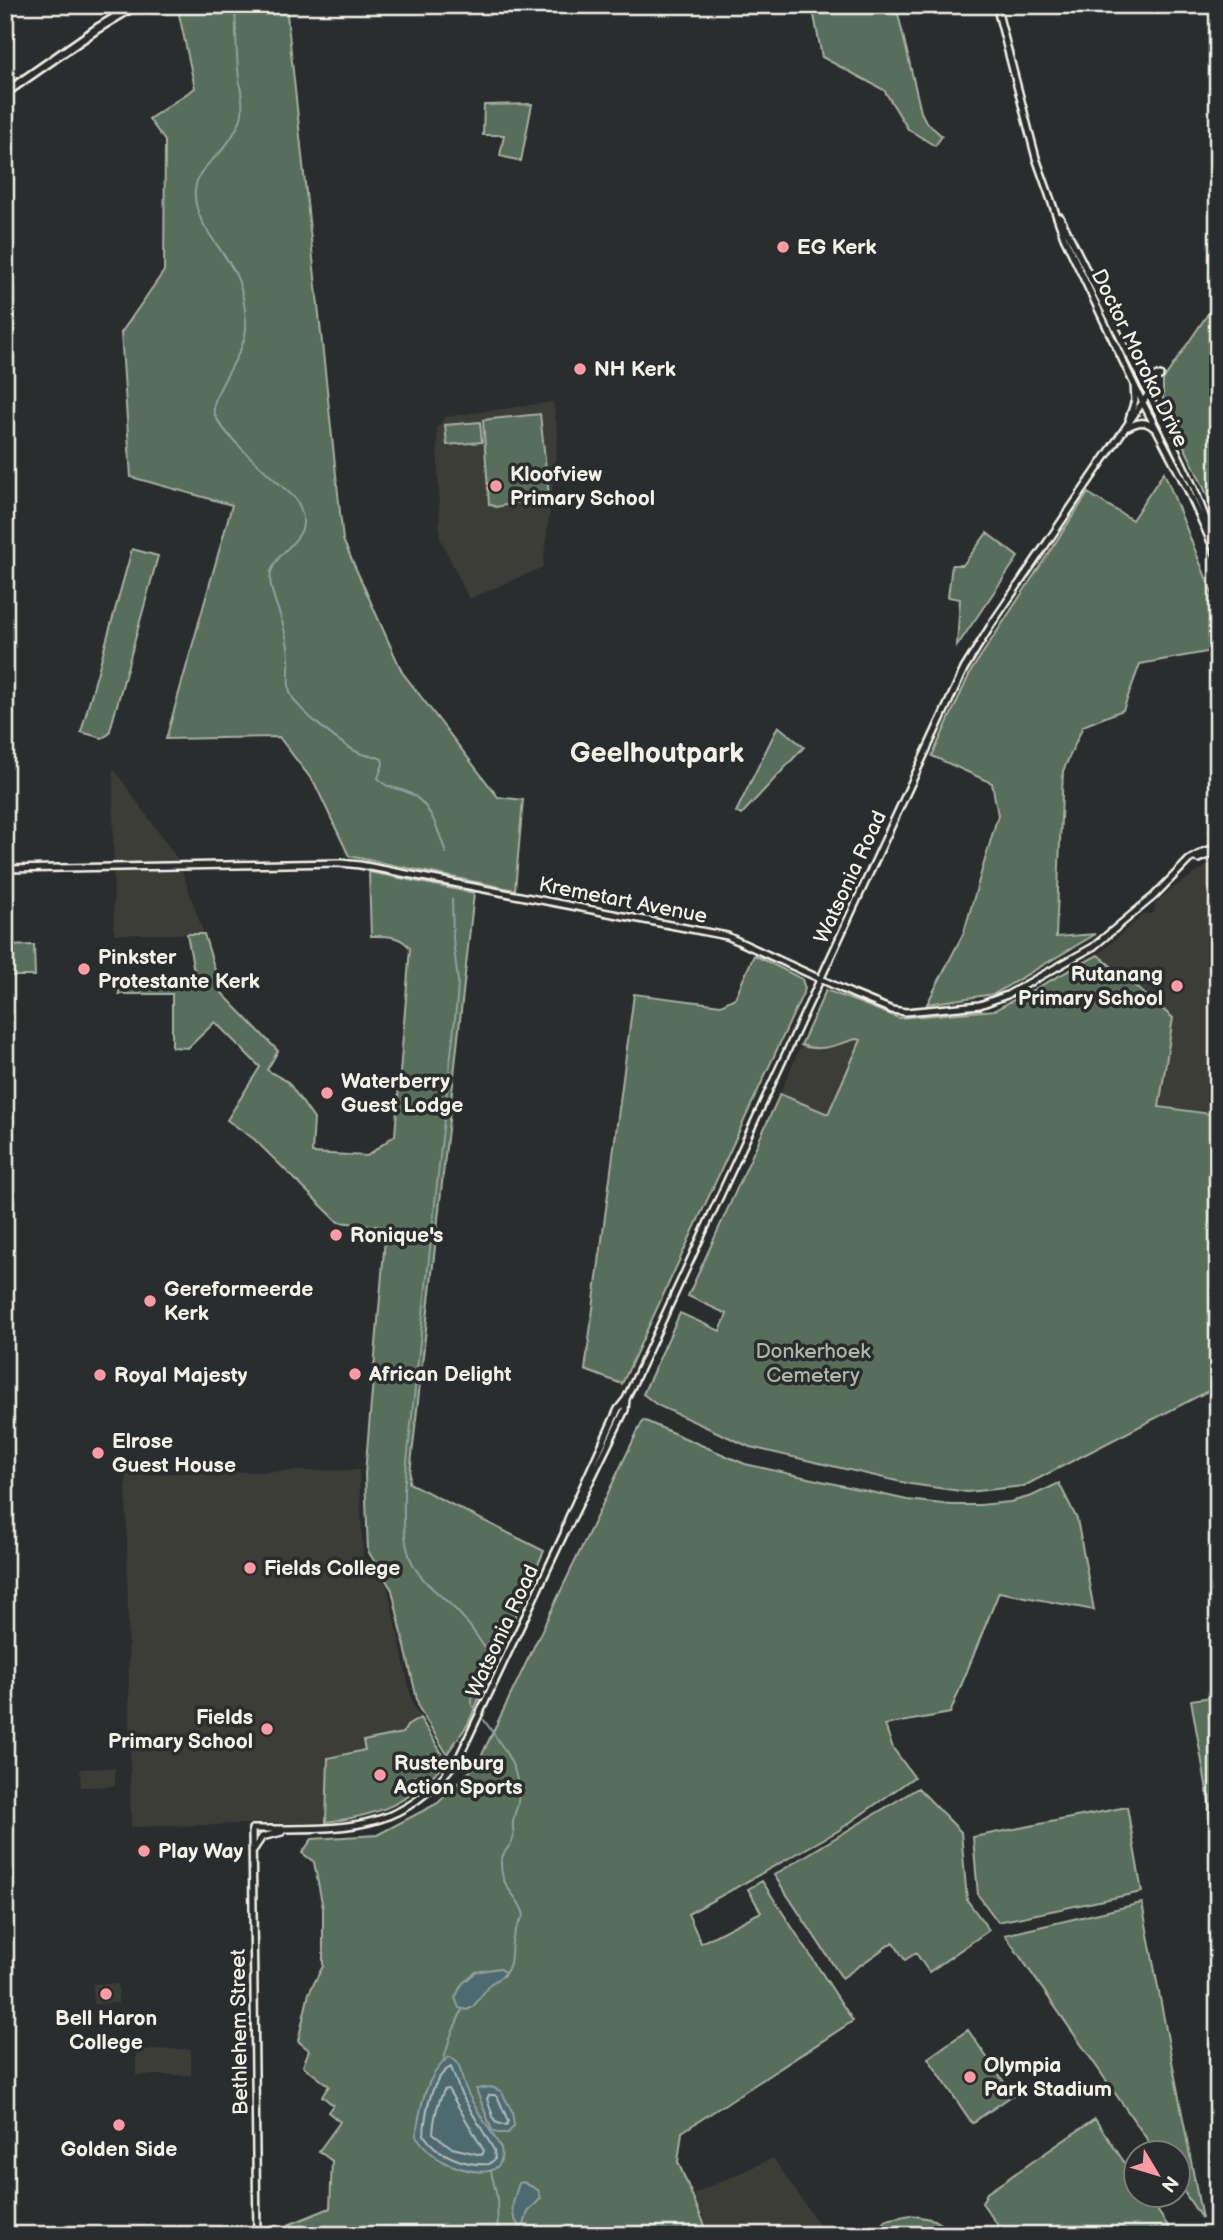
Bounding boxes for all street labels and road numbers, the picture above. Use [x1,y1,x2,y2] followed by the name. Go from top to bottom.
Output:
[1086,265,1194,451] street label: Doctor Moroka Drive
[809,807,892,948] street label: Watsonia Road
[537,872,709,929] street label: Kremetart Avenue
[461,1561,544,1702] street label: Watsonia Road
[226,1948,253,2115] street label: Bethlehem Street

